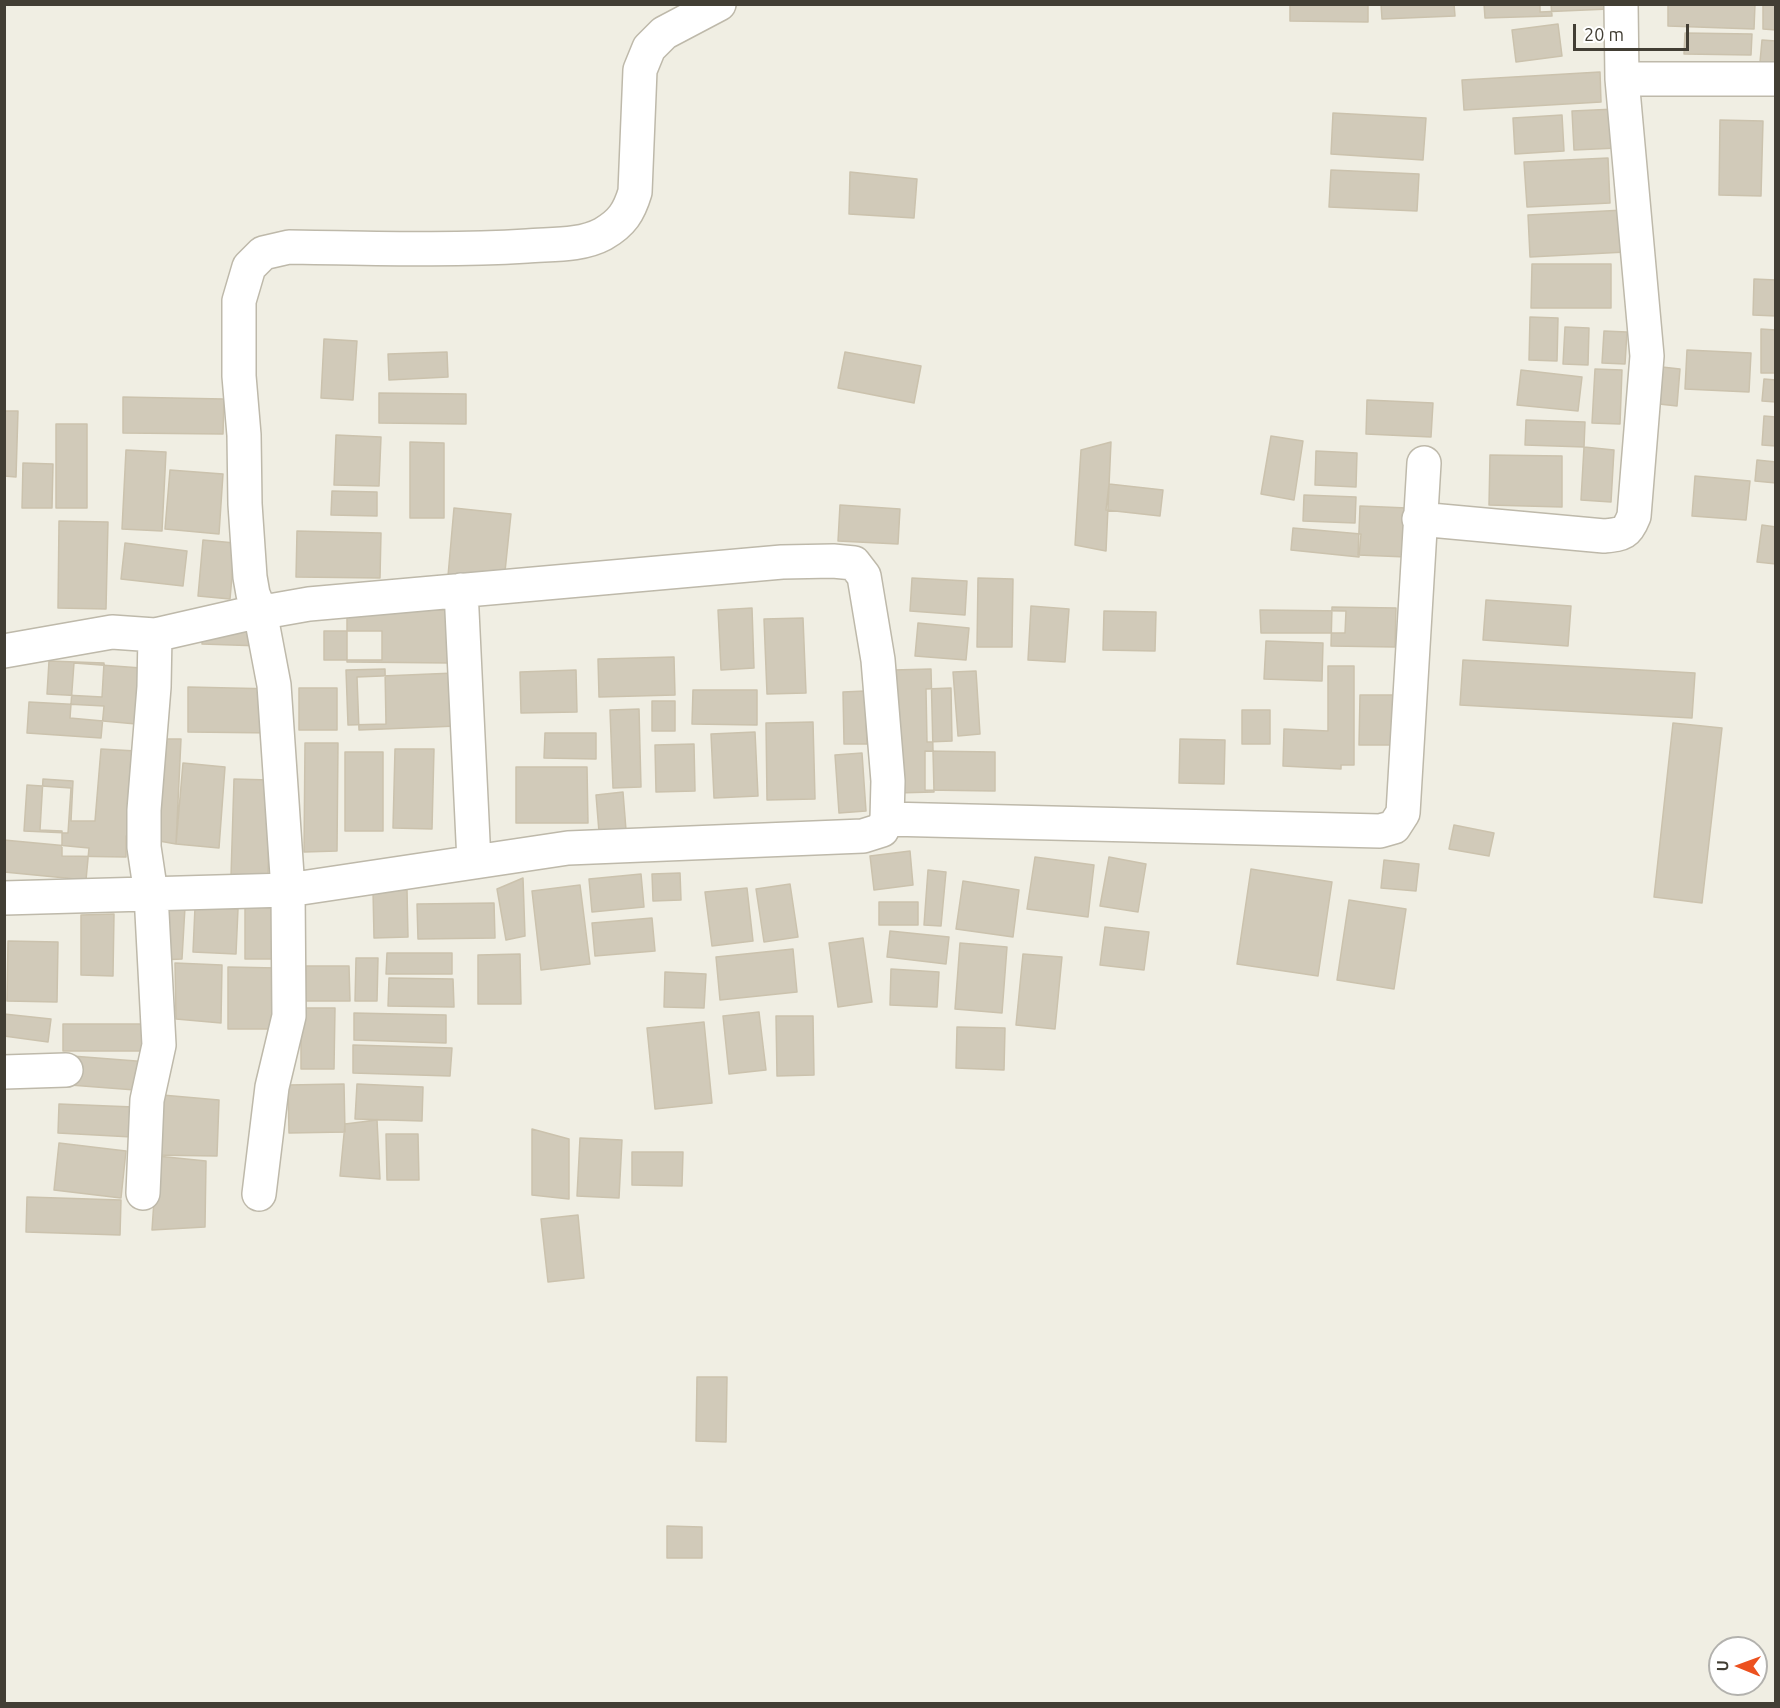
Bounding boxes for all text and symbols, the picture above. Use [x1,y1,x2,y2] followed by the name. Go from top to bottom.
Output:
[1576,12,1692,50] scale bar
[1584,24,1624,44] text: 20 m
[1708,1636,1768,1696] north arrow
[1713,1660,1731,1671] text: U

